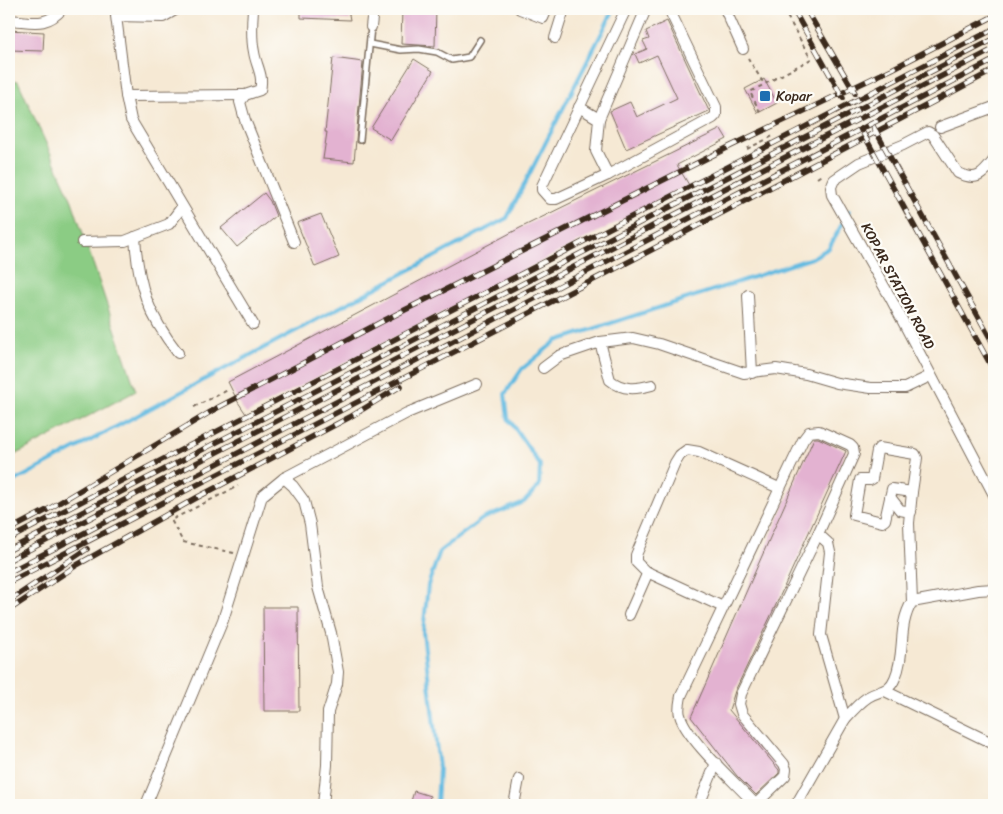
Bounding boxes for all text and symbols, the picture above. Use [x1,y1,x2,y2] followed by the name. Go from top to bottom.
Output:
[776,84,813,109] place label: Kopar
[758,89,772,103] marker: Kopar
[854,218,942,354] street label: KOPAR STATION ROAD

